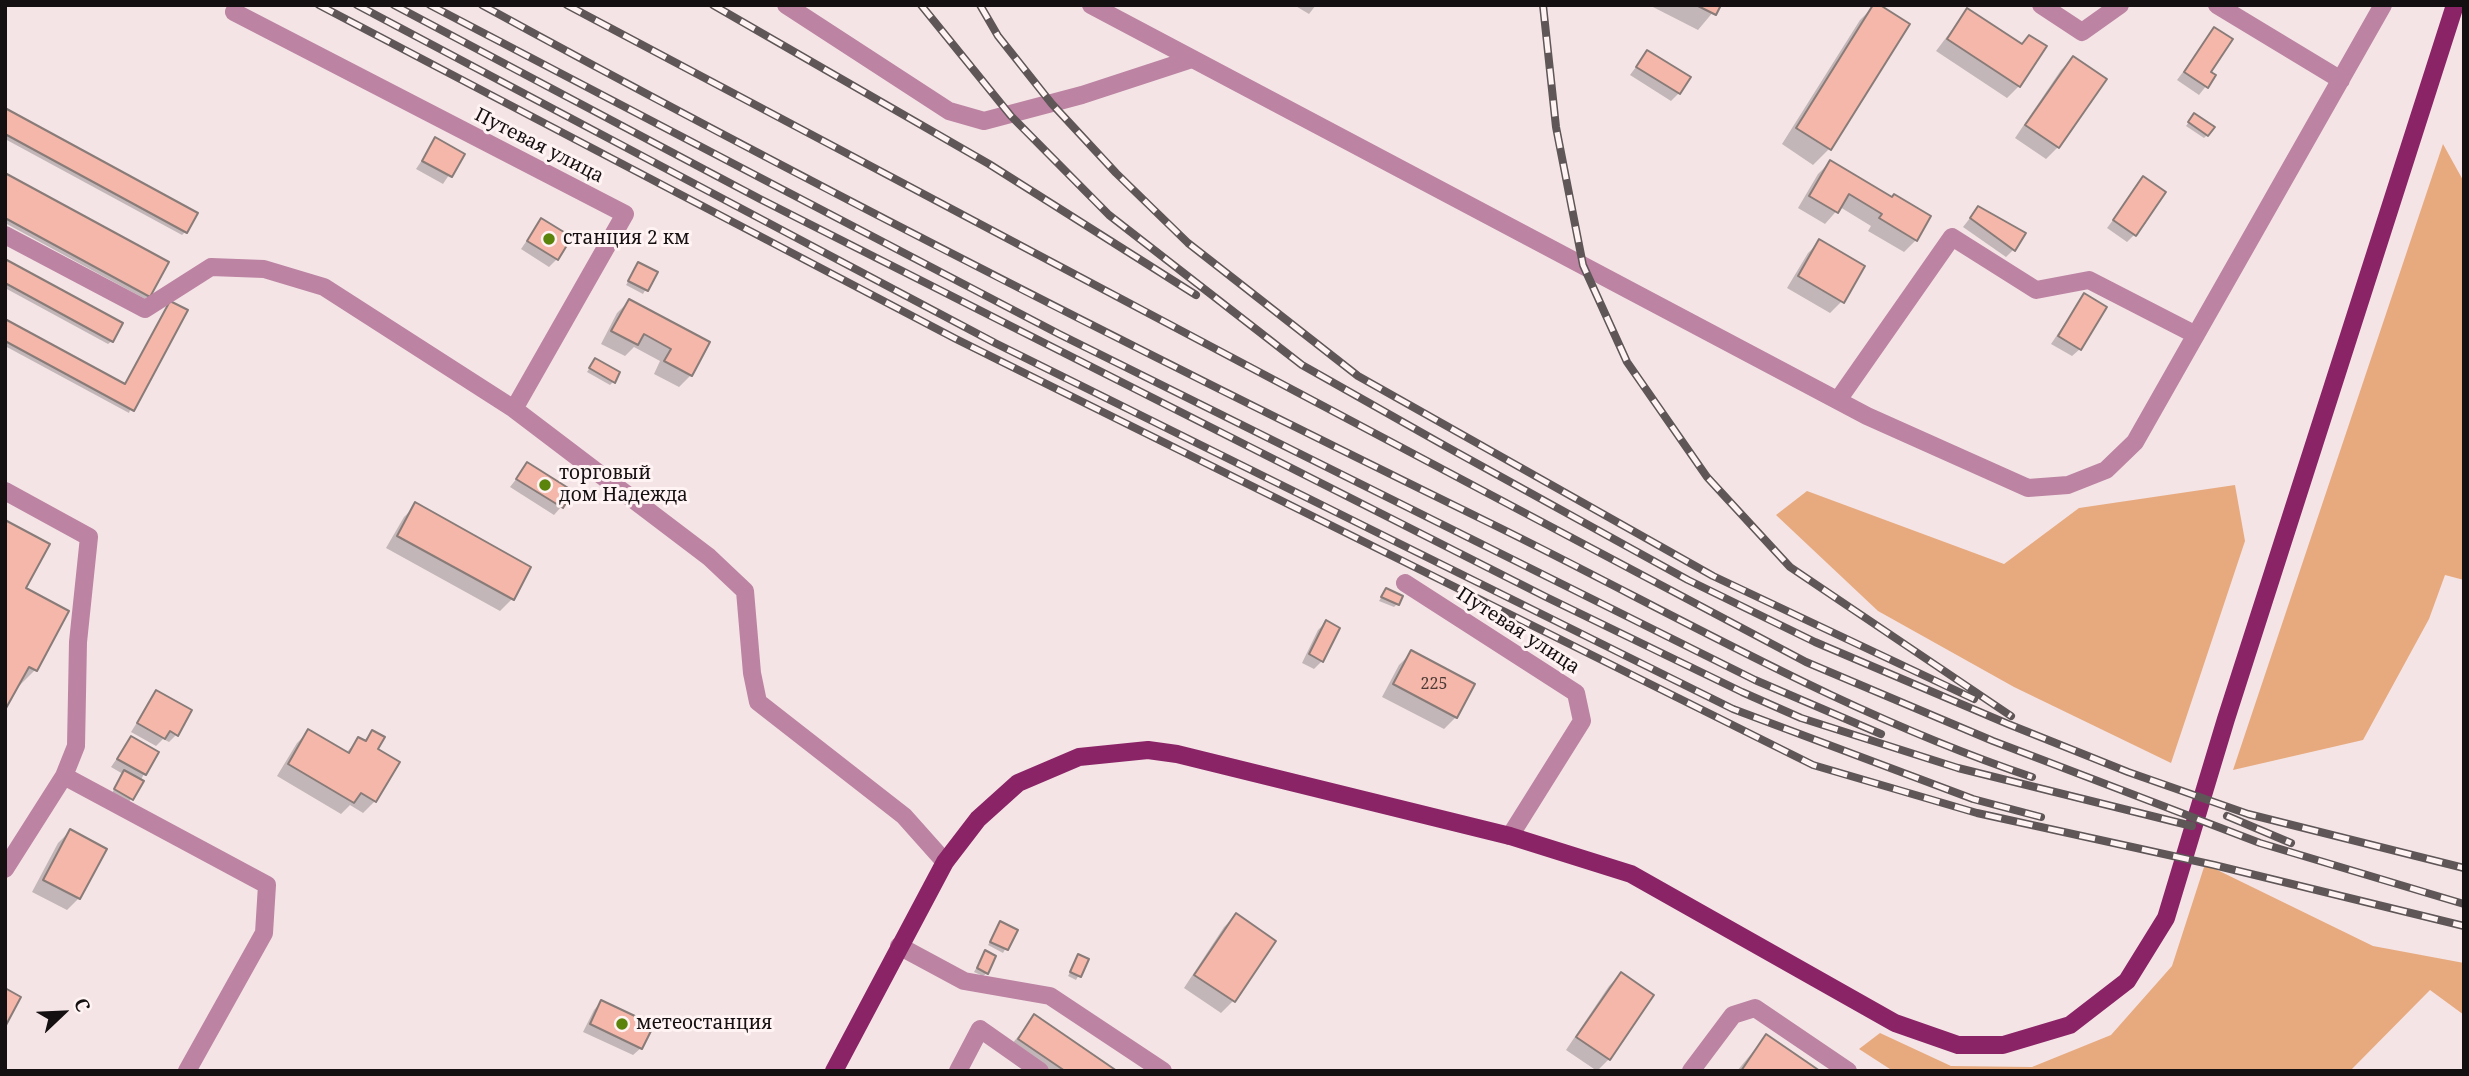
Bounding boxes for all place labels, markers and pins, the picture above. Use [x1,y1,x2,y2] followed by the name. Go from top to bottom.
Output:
[563,228,690,250] place label: станция 2 км
[541,231,557,247] marker: станция 2 км
[559,463,688,507] place label: торговый дом Надежда
[537,477,553,493] marker: торговый дом Надежда
[636,1013,772,1035] place label: метеостанция
[614,1016,630,1032] marker: метеостанция

